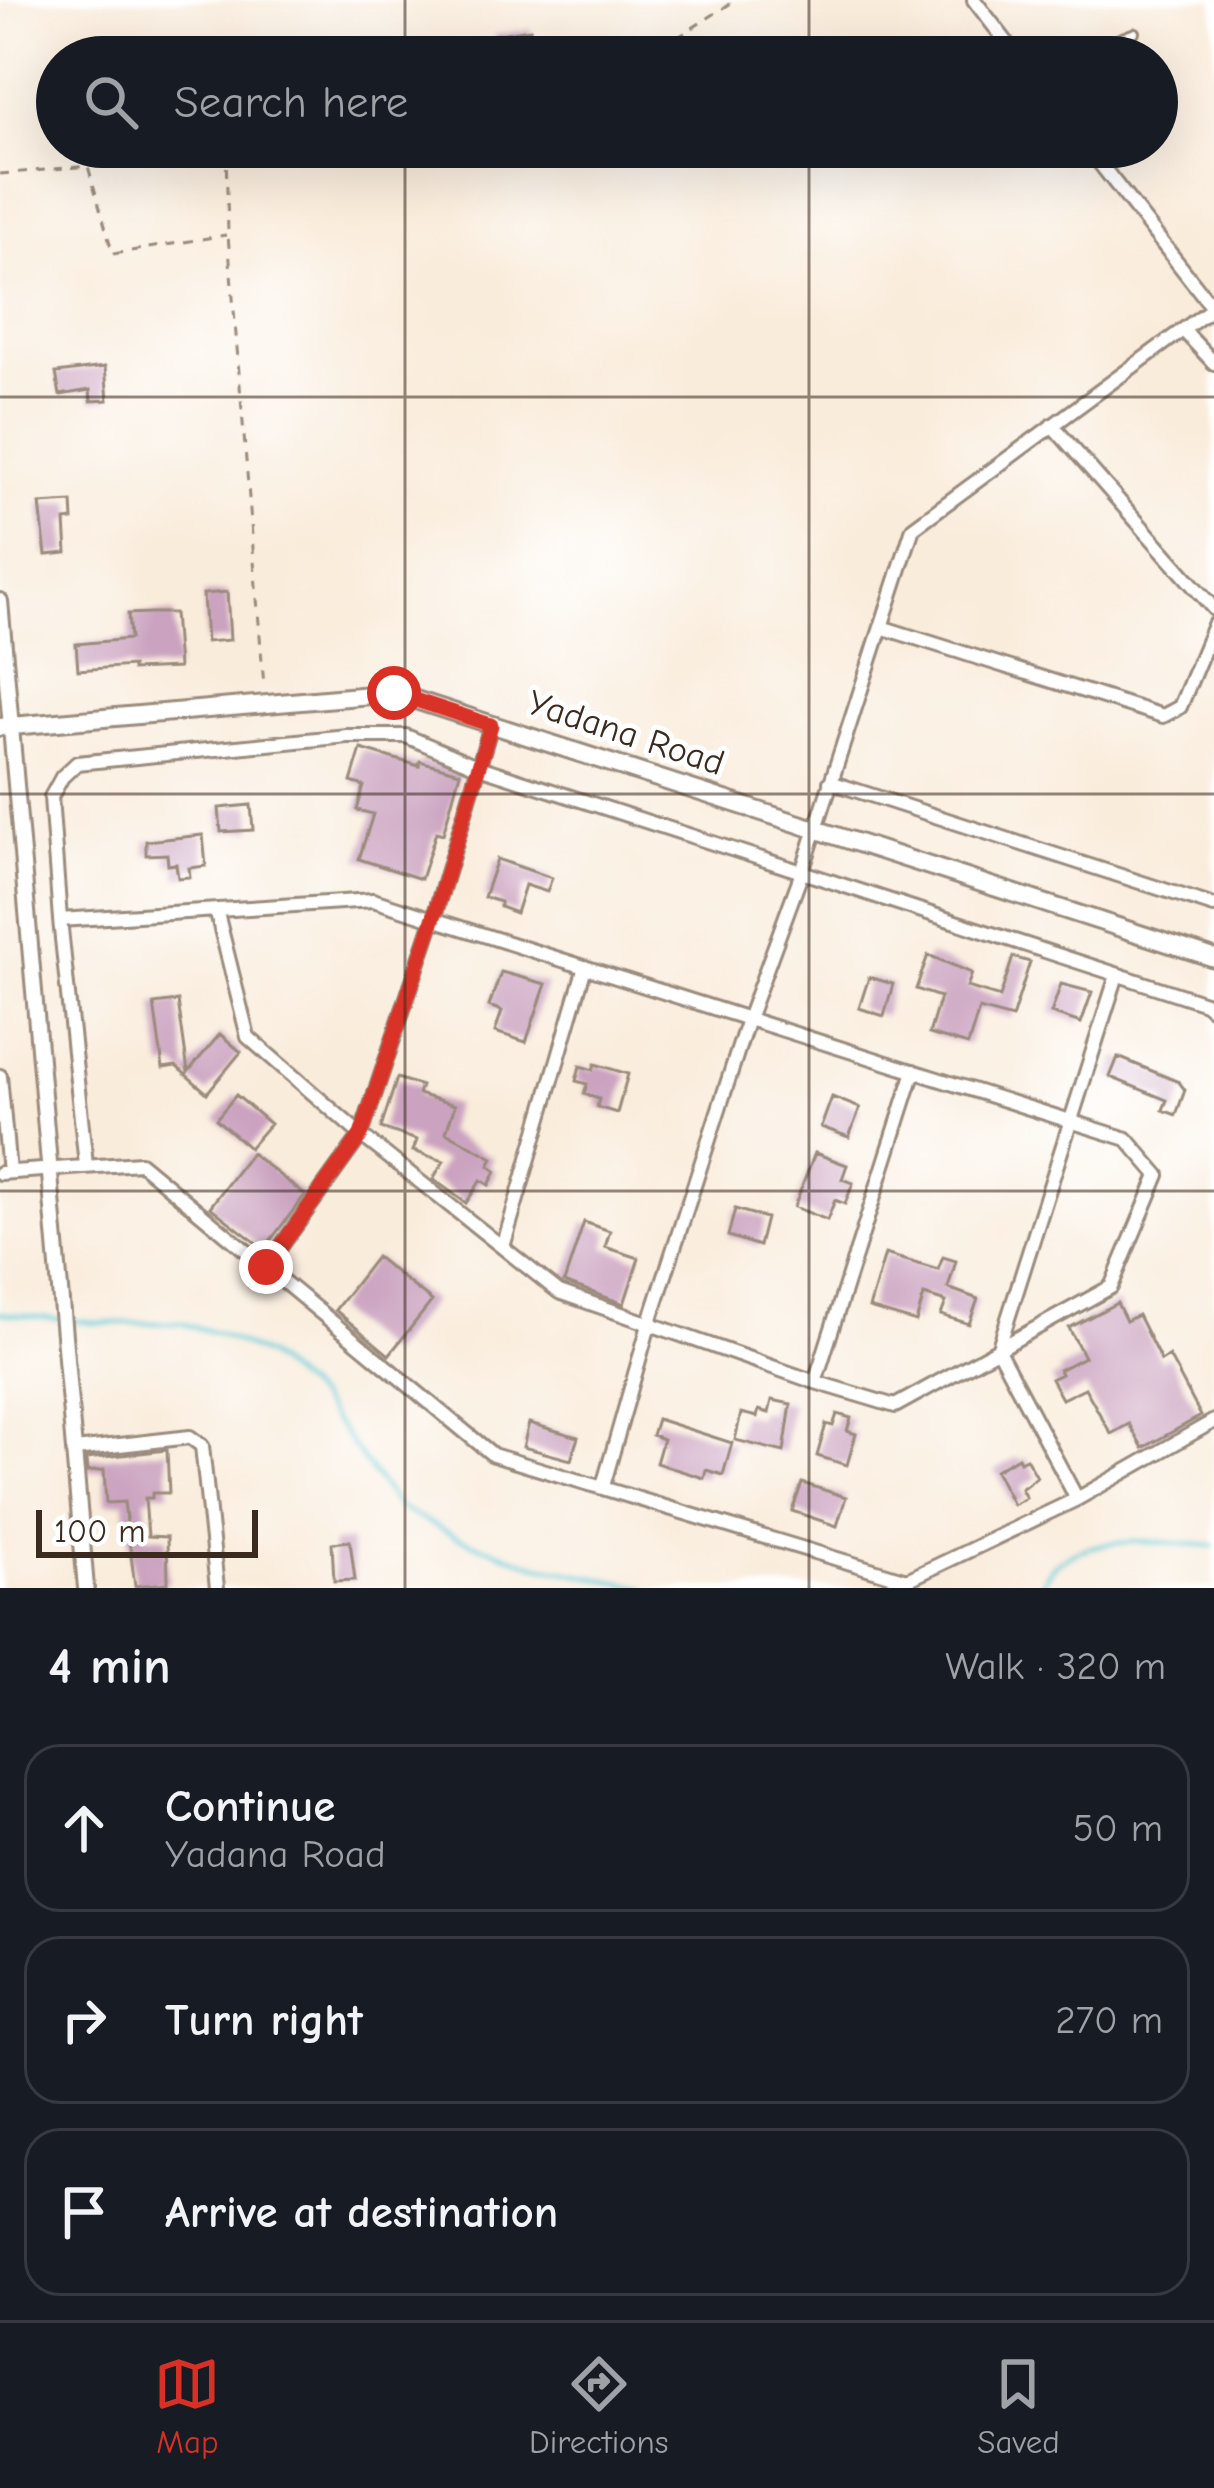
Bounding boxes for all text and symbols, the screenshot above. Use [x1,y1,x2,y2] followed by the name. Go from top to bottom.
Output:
[36,36,1178,168] search box
[78,69,144,135] icon: search
[174,76,408,128] text: Search here
[367,666,421,720] route start
[523,682,729,784] street label: Yadana Road
[239,1240,293,1294] route end
[36,1504,258,1557] scale bar
[54,1512,146,1550] text: 100 m
[48,1637,171,1696] text: 4 min
[945,1644,1166,1689] text: Walk · 320 m
[165,1780,335,1832] text: Continue
[51,1795,117,1861] icon: ahead
[1073,1806,1163,1851] text: 50 m
[165,1832,386,1877] text: Yadana Road
[51,1987,117,2053] icon: right
[165,1994,363,2046] text: Turn right
[1055,1998,1163,2043] text: 270 m
[51,2179,117,2245] icon: arrive
[165,2186,558,2238] text: Arrive at destination
[154,2351,220,2461] tab: Map
[529,2351,669,2461] tab: Directions
[977,2351,1060,2461] tab: Saved

